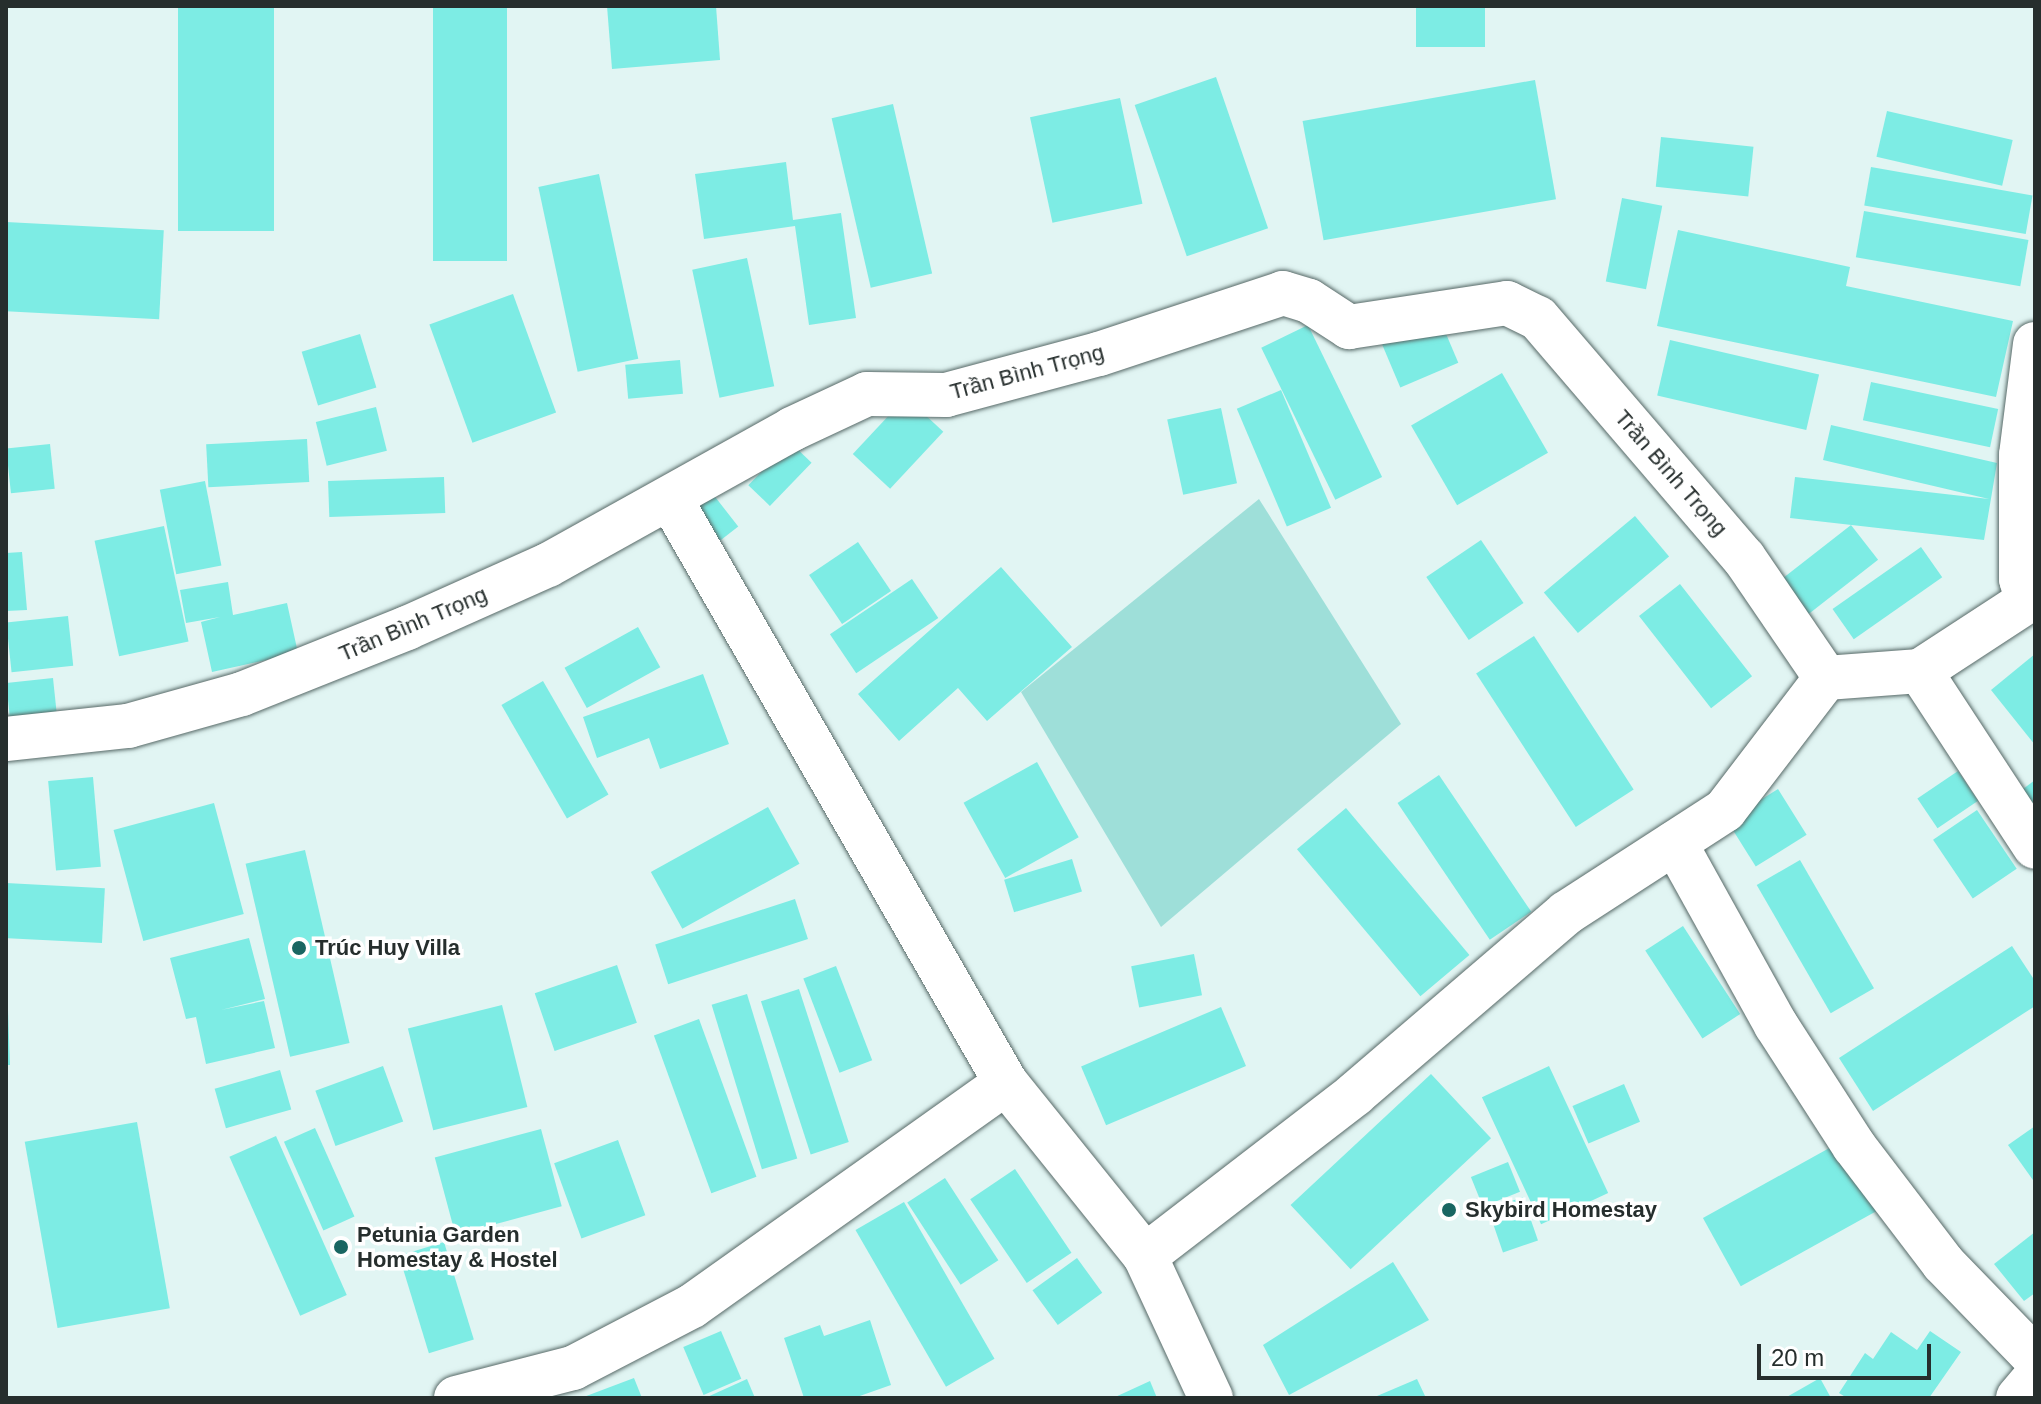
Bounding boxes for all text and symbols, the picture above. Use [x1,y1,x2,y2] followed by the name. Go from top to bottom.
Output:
[947,339,1107,405] street label: Trần Bình Trọng
[1609,405,1733,541] street label: Trần Bình Trọng
[335,581,491,667] street label: Trần Bình Trọng
[315,935,460,961] place label: Trúc Huy Villa
[290,939,308,957] marker: Trúc Huy Villa
[1465,1197,1657,1223] place label: Skybird Homestay
[1440,1201,1458,1219] marker: Skybird Homestay
[357,1221,558,1272] place label: Petunia Garden Homestay & Hostel
[332,1238,350,1256] marker: Petunia Garden Homestay & Hostel
[1761,1328,1935,1378] scale bar
[1771,1344,1824,1371] text: 20 m

